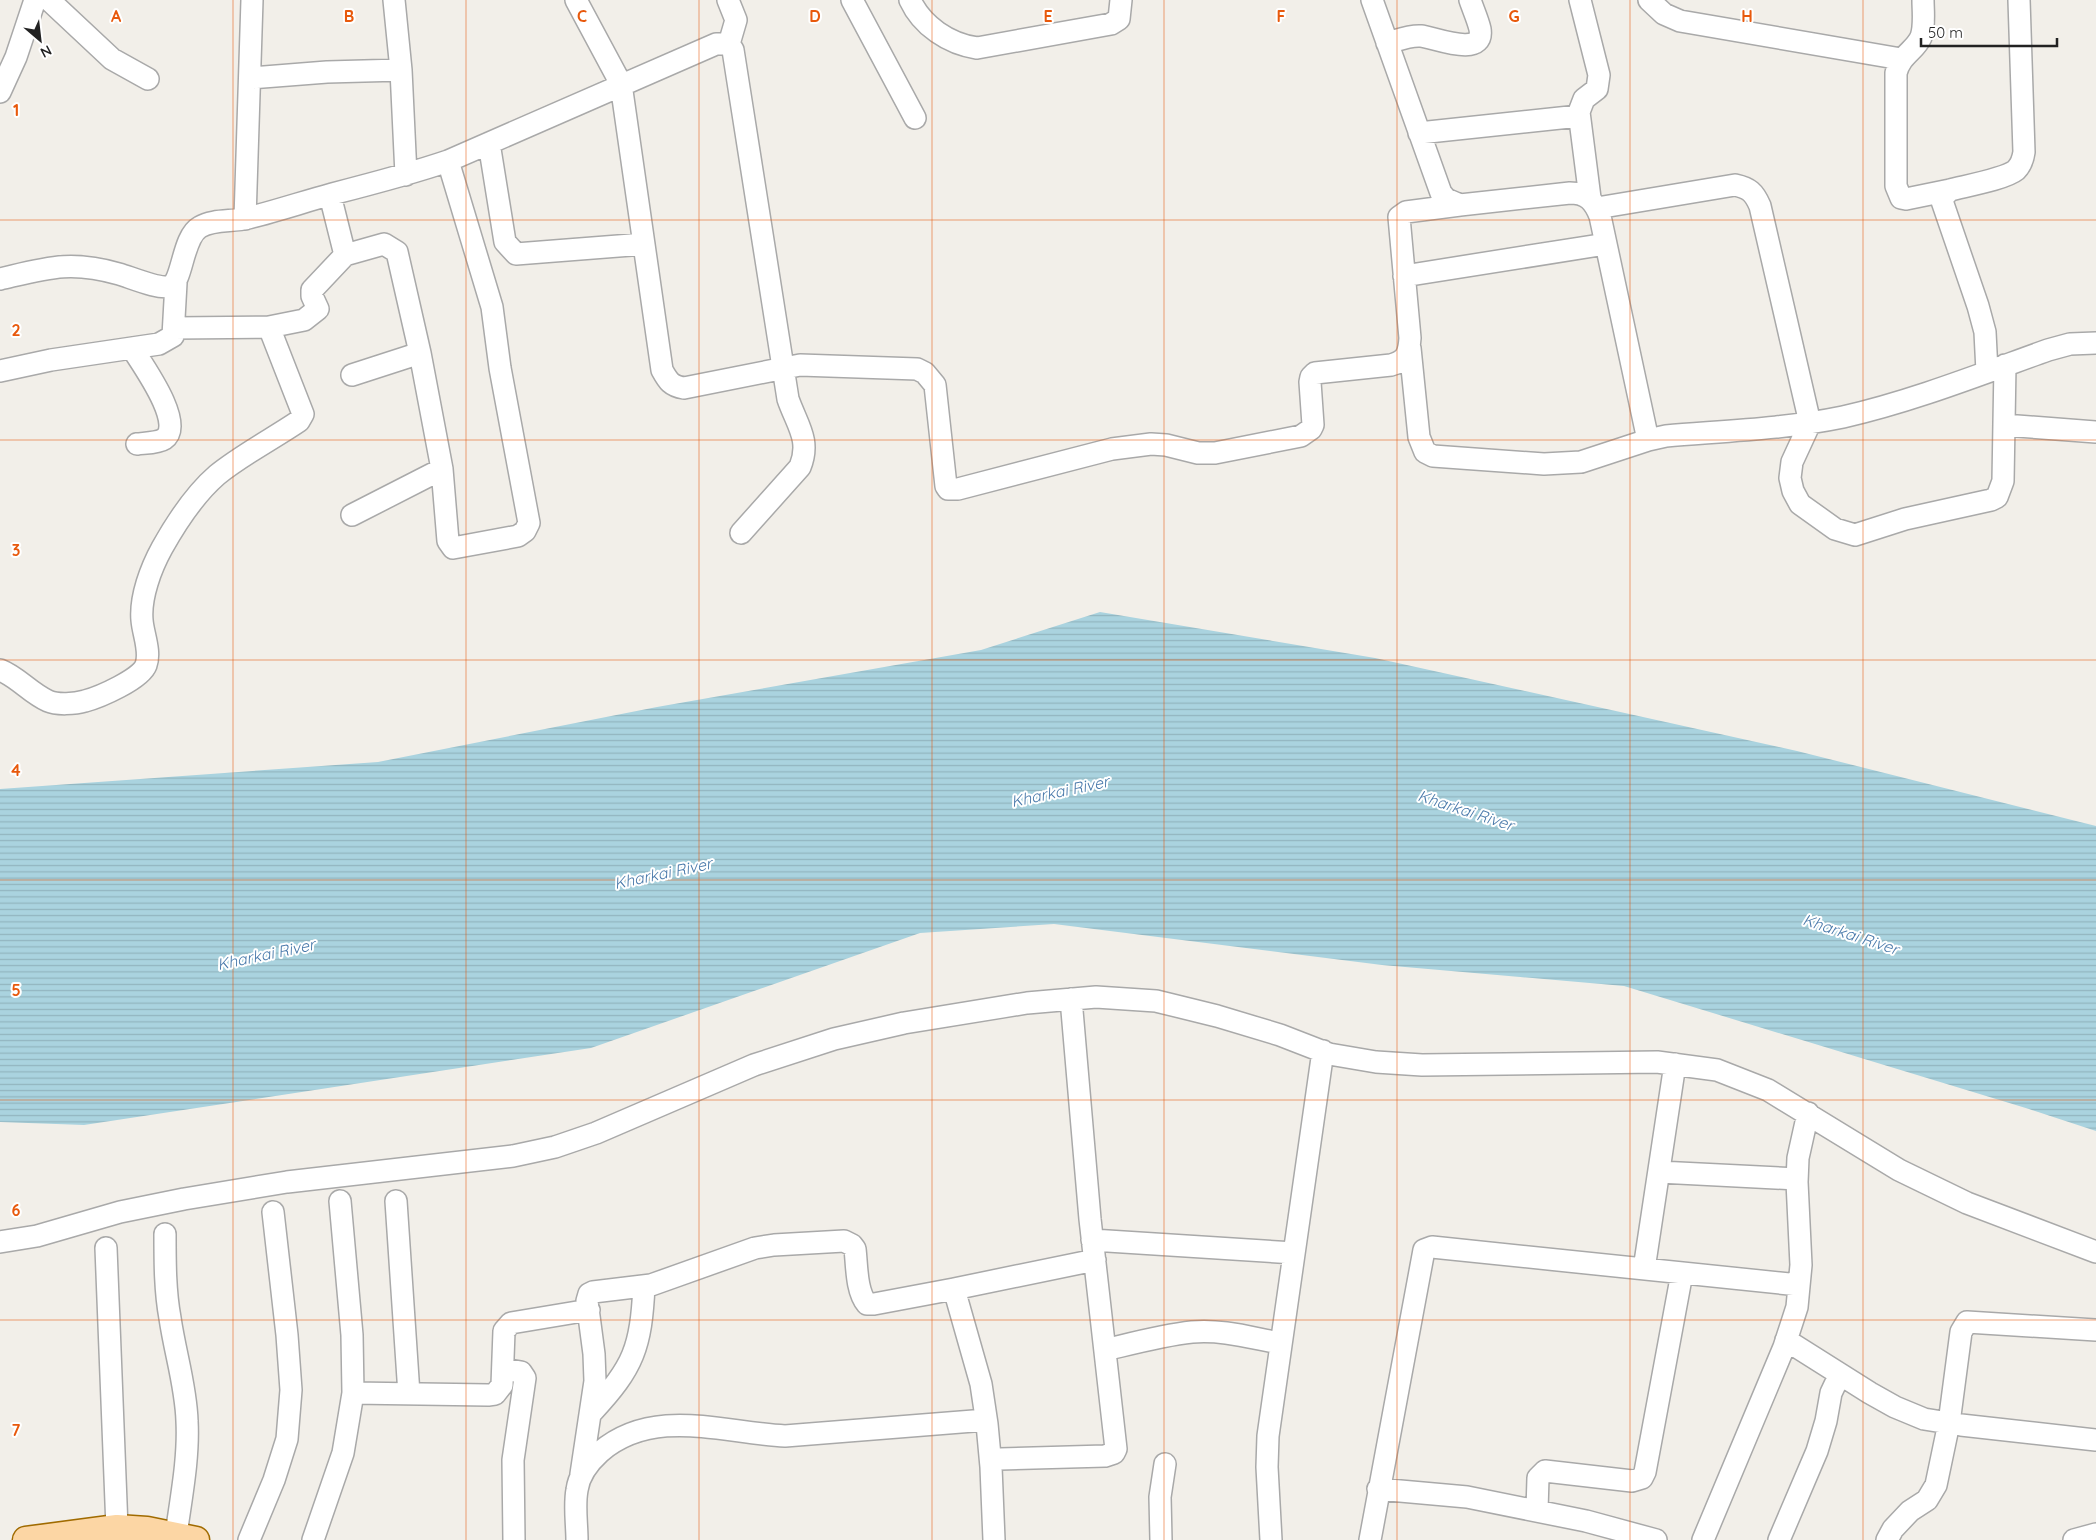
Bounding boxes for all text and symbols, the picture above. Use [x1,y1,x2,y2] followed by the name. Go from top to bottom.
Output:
[111,6,122,26] text: A
[344,6,354,26] text: B
[577,6,587,26] text: C
[809,6,821,26] text: D
[1043,6,1053,26] text: E
[1277,6,1286,26] text: F
[1508,6,1520,26] text: G
[1741,6,1753,26] text: H
[15,15,65,65] north arrow
[1921,15,2057,47] scale bar
[1928,23,1963,42] text: 50 m
[37,41,55,62] text: N
[13,100,19,120] text: 1
[11,320,21,340] text: 2
[12,540,20,560] text: 3
[11,760,21,780] text: 4
[1009,770,1113,811] water label: Kharkai River
[1416,785,1518,835] water label: Kharkai River
[612,852,716,893] water label: Kharkai River
[1801,909,1903,959] water label: Kharkai River
[215,933,319,974] water label: Kharkai River
[11,980,21,1000] text: 5
[12,1200,21,1220] text: 6
[12,1420,21,1440] text: 7

